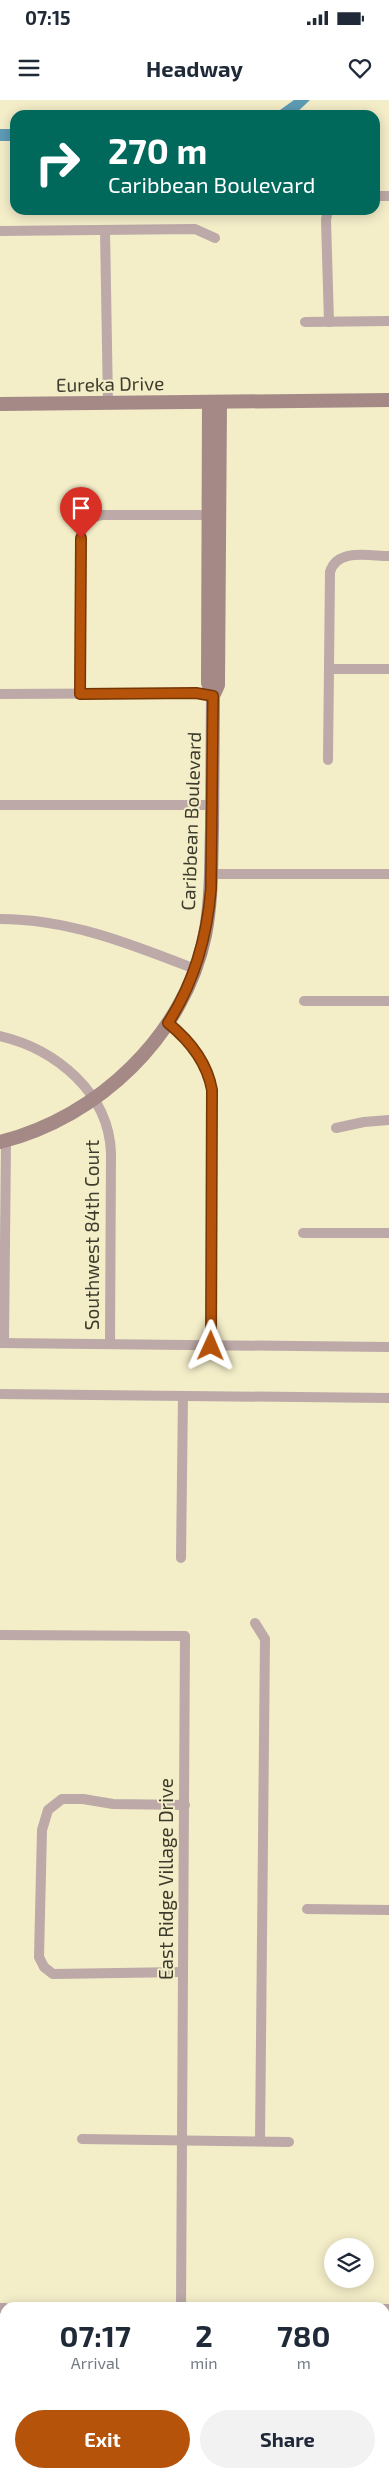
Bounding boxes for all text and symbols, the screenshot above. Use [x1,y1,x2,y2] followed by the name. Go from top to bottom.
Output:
[25,6,71,29] text: 07:15
[15,54,43,82] icon: menu
[346,54,374,82] icon: heart
[146,55,243,81] text: Headway
[108,129,207,171] text: 270 m
[25,130,90,195] icon: right
[108,171,315,197] text: Caribbean Boulevard
[56,371,164,396] street label: Eureka Drive
[60,487,102,538] pin
[67,494,95,522] icon: arrive
[176,731,205,911] street label: Caribbean Boulevard
[80,1140,103,1330] street label: Southwest 84th Court
[184,1319,236,1371] position arrow
[154,1778,177,1980] street label: East Ridge Village Drive
[324,2238,374,2288] map controls
[324,2238,374,2288] button: layers
[59,2317,131,2353] text: 07:17
[195,2317,213,2353] text: 2
[277,2317,330,2353] text: 780
[71,2353,119,2372] text: Arrival
[190,2353,218,2372] text: min
[297,2353,311,2372] text: m
[15,2410,190,2468] button: Exit
[200,2410,375,2468] button: Share

